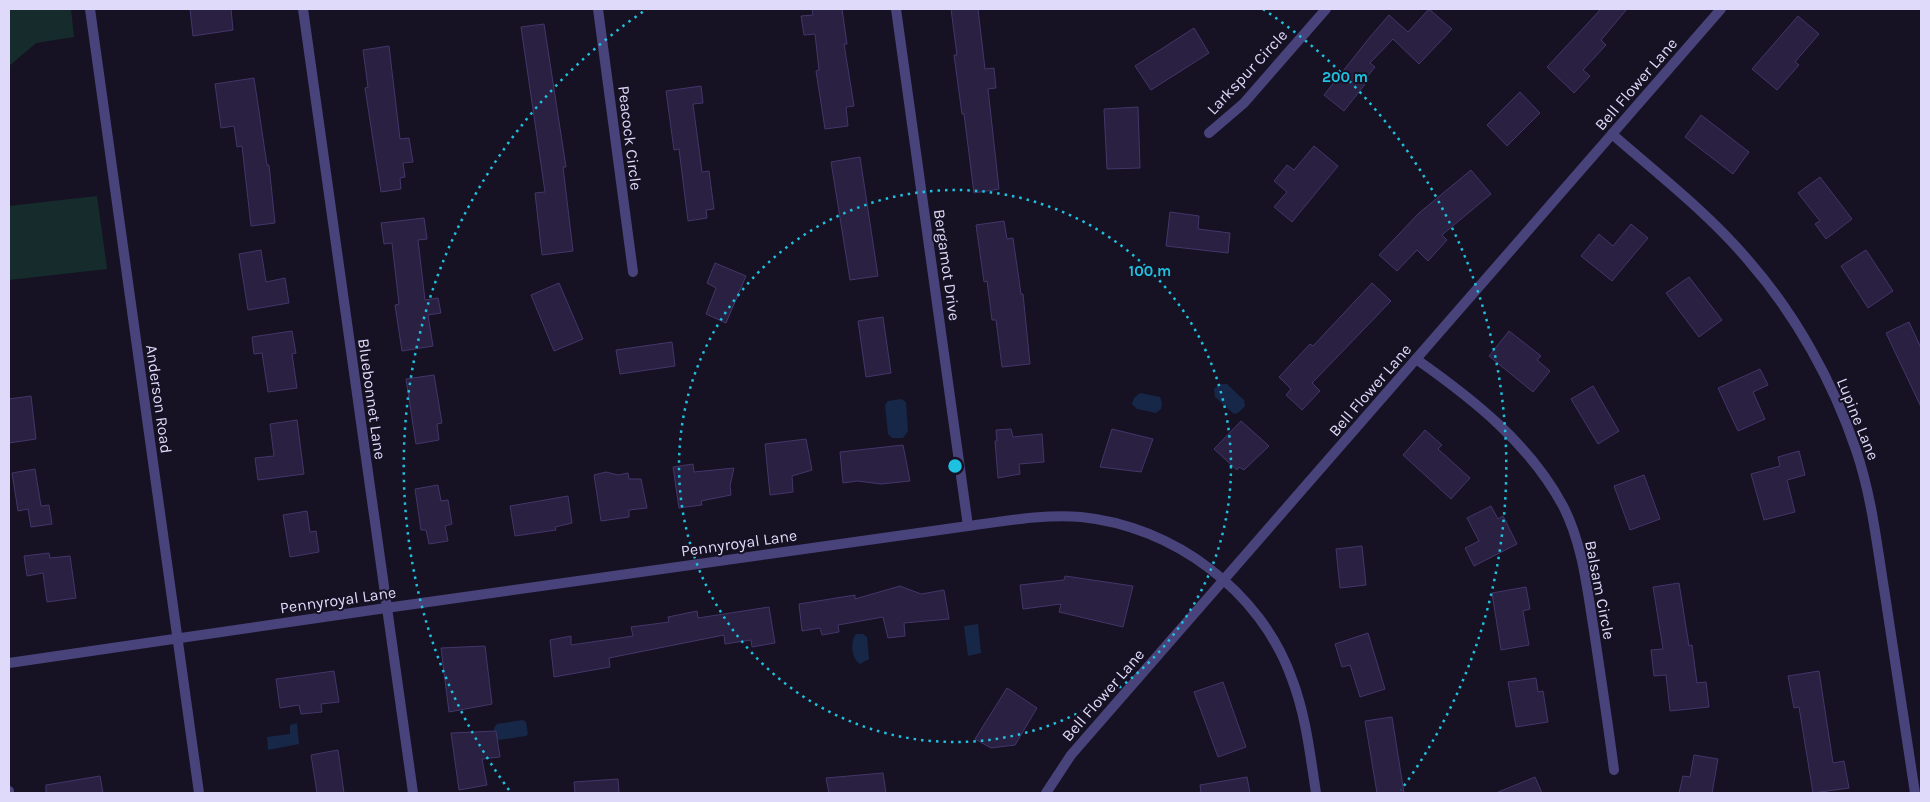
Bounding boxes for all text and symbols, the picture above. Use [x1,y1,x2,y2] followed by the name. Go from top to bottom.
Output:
[1203,26,1291,118] street label: Larkspur Circle
[1591,34,1681,134] street label: Bell Flower Lane
[1322,68,1368,86] text: 200 m
[614,85,646,191] street label: Peacock Circle
[930,208,964,322] street label: Bergamot Drive
[1129,262,1171,280] text: 100 m
[354,337,390,461] street label: Bluebonnet Lane
[1325,340,1415,440] street label: Bell Flower Lane
[142,343,176,455] street label: Anderson Road
[1833,375,1883,463] street label: Lupine Lane
[946,457,964,475] centre of rings
[680,525,798,561] street label: Pennyroyal Lane
[1581,539,1619,641] street label: Balsam Circle
[279,582,397,618] street label: Pennyroyal Lane
[1058,645,1148,745] street label: Bell Flower Lane

